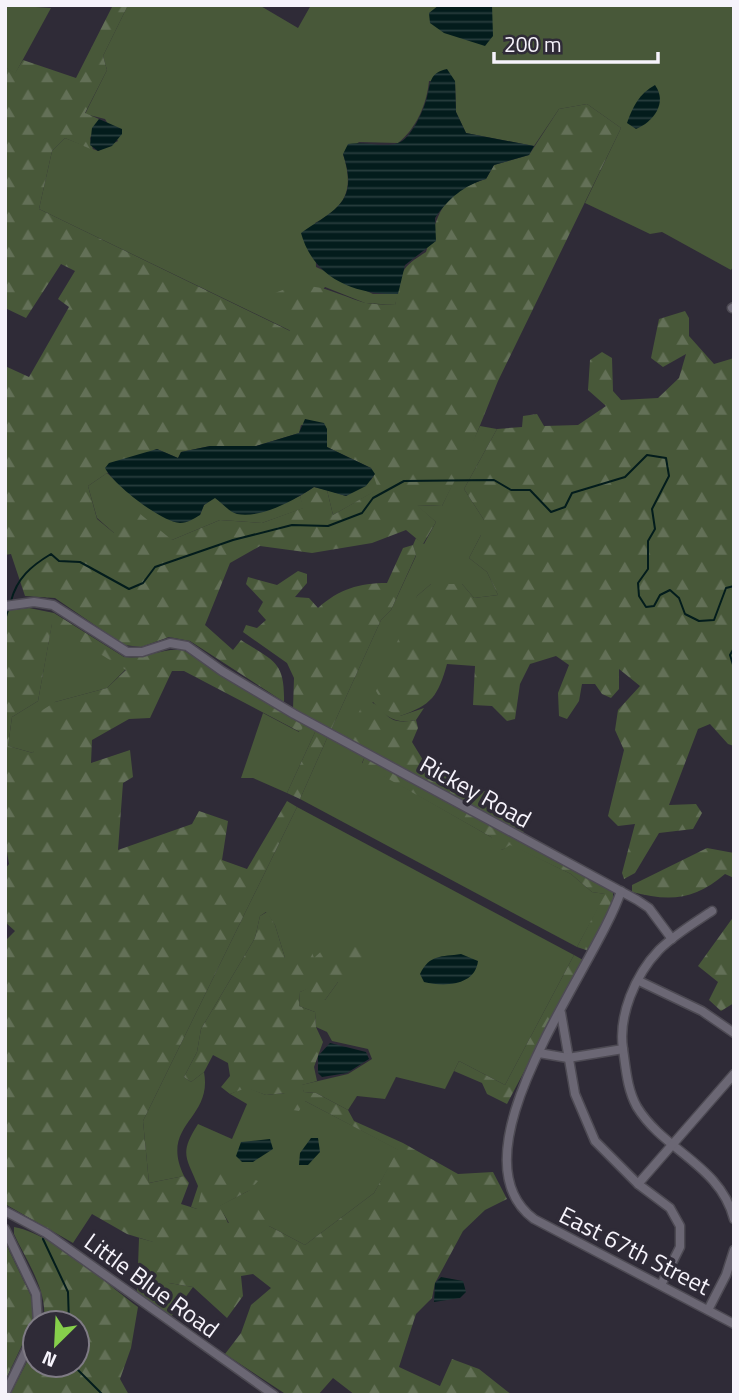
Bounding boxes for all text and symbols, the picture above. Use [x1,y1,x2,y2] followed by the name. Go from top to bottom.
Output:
[494,21,658,65] scale bar
[504,28,561,60] text: 200 m
[414,746,538,836] street label: Rickey Road
[553,1196,717,1304] street label: East 67th Street
[77,1224,227,1346] street label: Little Blue Road
[21,1309,91,1379] north arrow
[37,1344,61,1376] text: N

